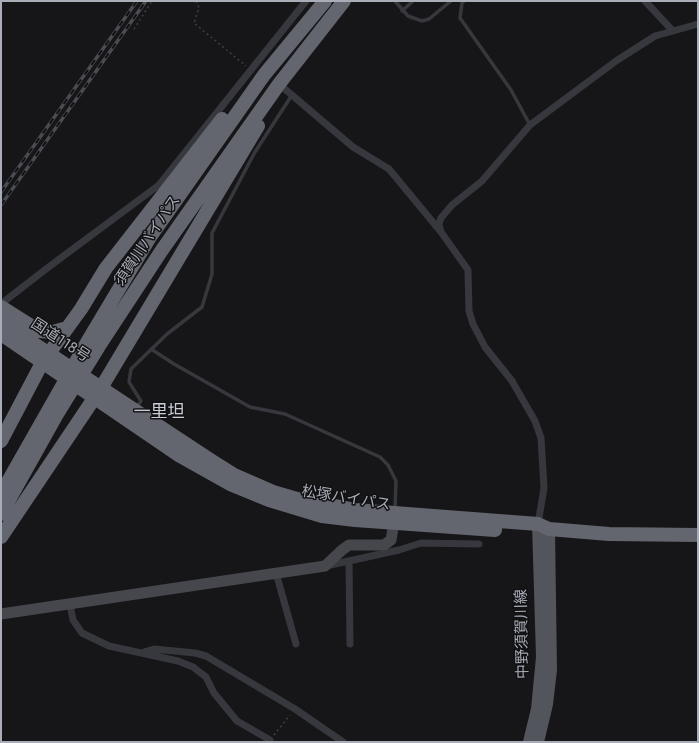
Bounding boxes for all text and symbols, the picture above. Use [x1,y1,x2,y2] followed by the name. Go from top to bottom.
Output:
[111,192,185,290] street label: 須賀川バイパス
[27,315,93,367] street label: 国道118号
[134,403,184,423] district label: 一里坦
[300,483,392,515] street label: 松塚バイパス
[513,589,533,679] street label: 中野須賀川線

